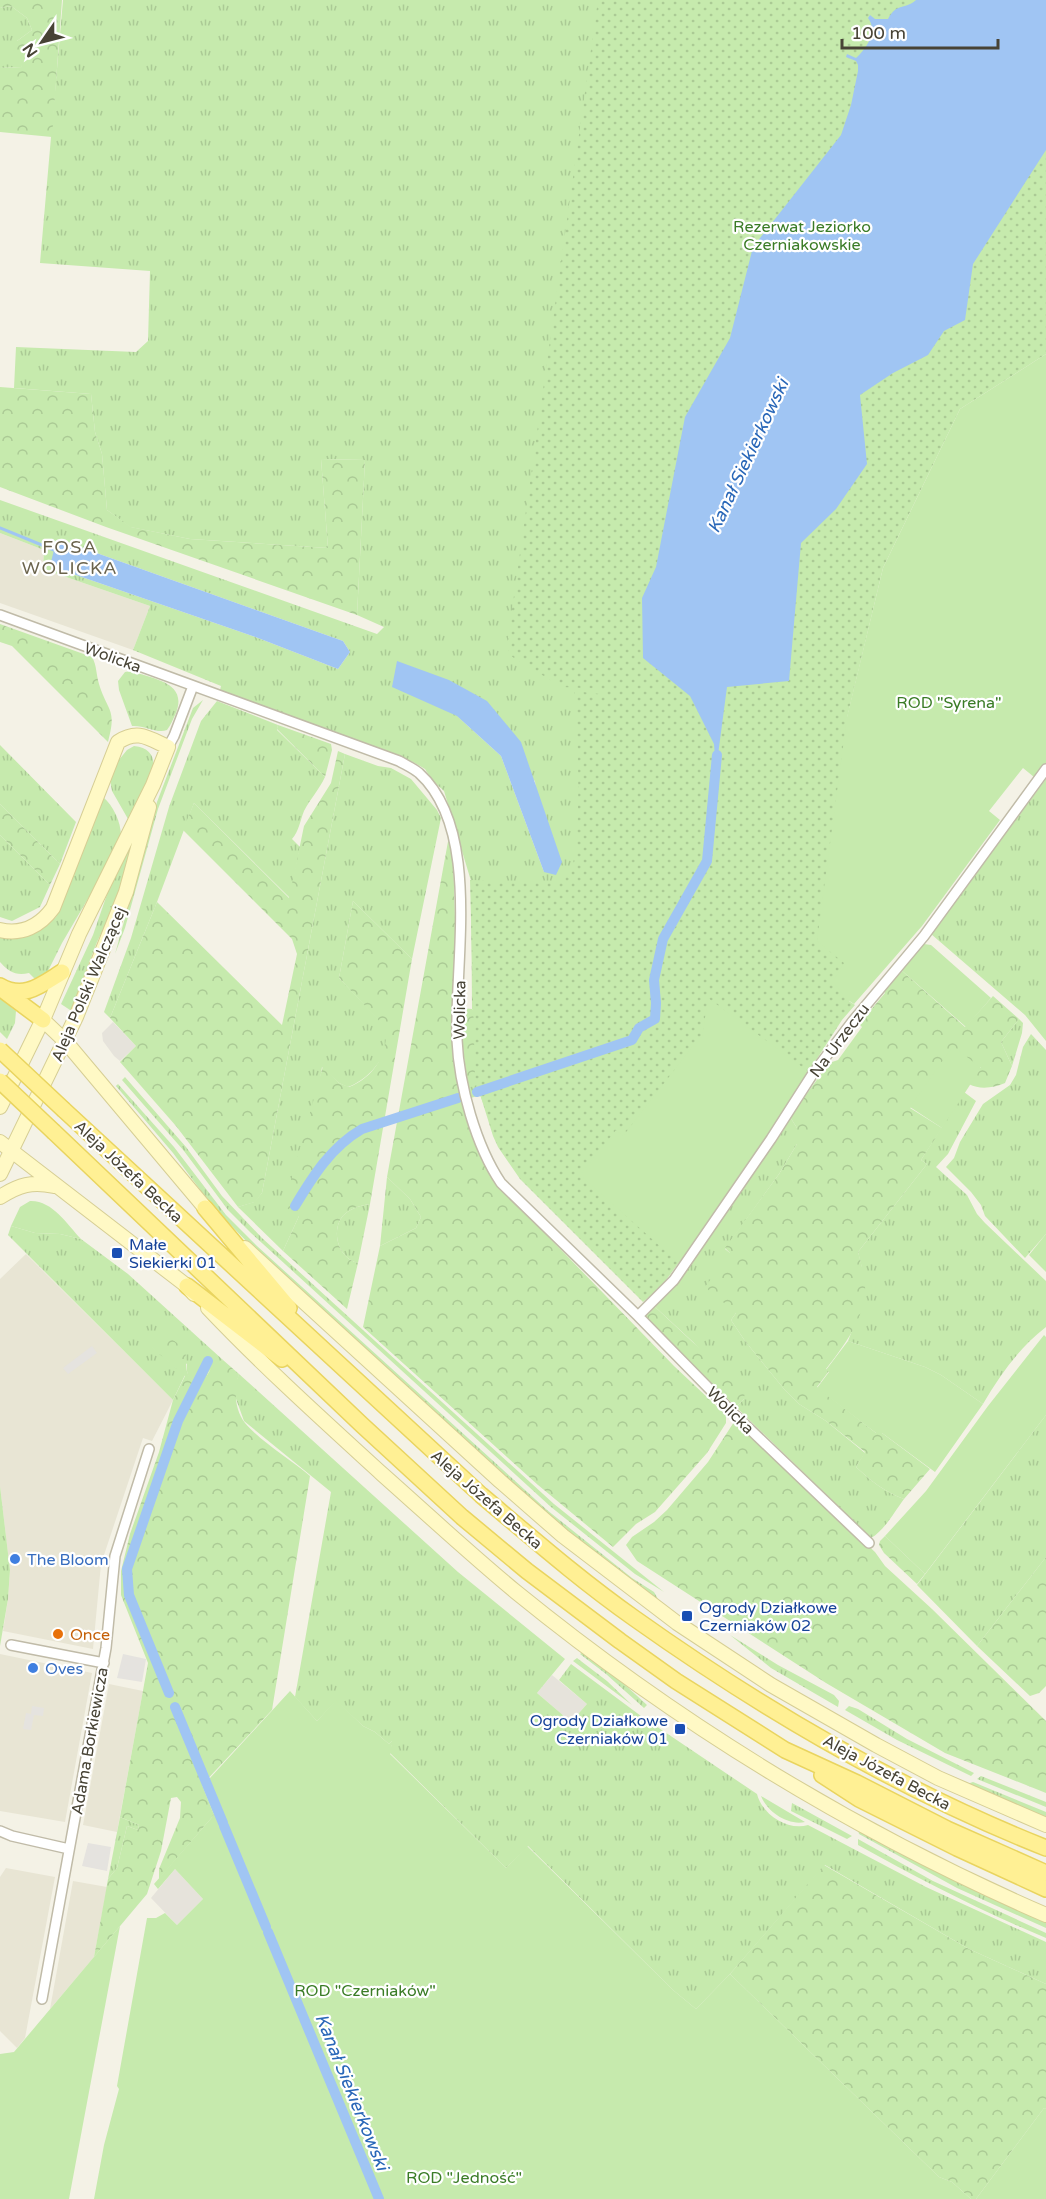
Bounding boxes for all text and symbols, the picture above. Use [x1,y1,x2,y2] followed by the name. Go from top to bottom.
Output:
[12,12,72,72] north arrow
[842,12,998,50] scale bar
[851,22,906,44] text: 100 m
[19,39,42,61] text: N
[733,217,871,255] park label: Rezerwat Jeziorko Czerniakowskie
[703,373,794,536] water label: Kanał Siekierkowski
[22,536,118,579] district label: FOSA WOLICKA
[81,638,144,677] street label: Wolicka
[896,693,1002,713] park label: ROD "Syrena"
[47,904,131,1065] street label: Aleja Polski Walczącej
[449,980,471,1040] street label: Wolicka
[806,1000,874,1081] street label: Na Urzeczu
[70,1116,187,1227] street label: Aleja Józefa Becka
[129,1235,217,1273] place label: Małe Siekierki 01
[110,1246,124,1260] marker: Małe Siekierki 01
[702,1383,758,1439] street label: Wolicka
[426,1446,546,1554] street label: Aleja Józefa Becka
[27,1550,109,1570] place label: The Bloom
[8,1552,22,1566] marker: The Bloom
[699,1598,837,1636] place label: Ogrody Działkowe Czerniaków 02
[680,1609,694,1623] marker: Ogrody Działkowe Czerniaków 02
[70,1625,110,1645] place label: Once
[51,1627,65,1641] marker: Once
[45,1659,83,1679] place label: Oves
[26,1661,40,1675] marker: Oves
[67,1666,113,1816] street label: Adama Borkiewicza
[530,1711,668,1749] place label: Ogrody Działkowe Czerniaków 01
[673,1722,687,1736] marker: Ogrody Działkowe Czerniaków 01
[819,1731,954,1815] street label: Aleja Józefa Becka
[294,1981,436,2001] park label: ROD "Czerniaków"
[310,2010,394,2176] water label: Kanał Siekierkowski
[406,2168,522,2188] park label: ROD "Jedność"

